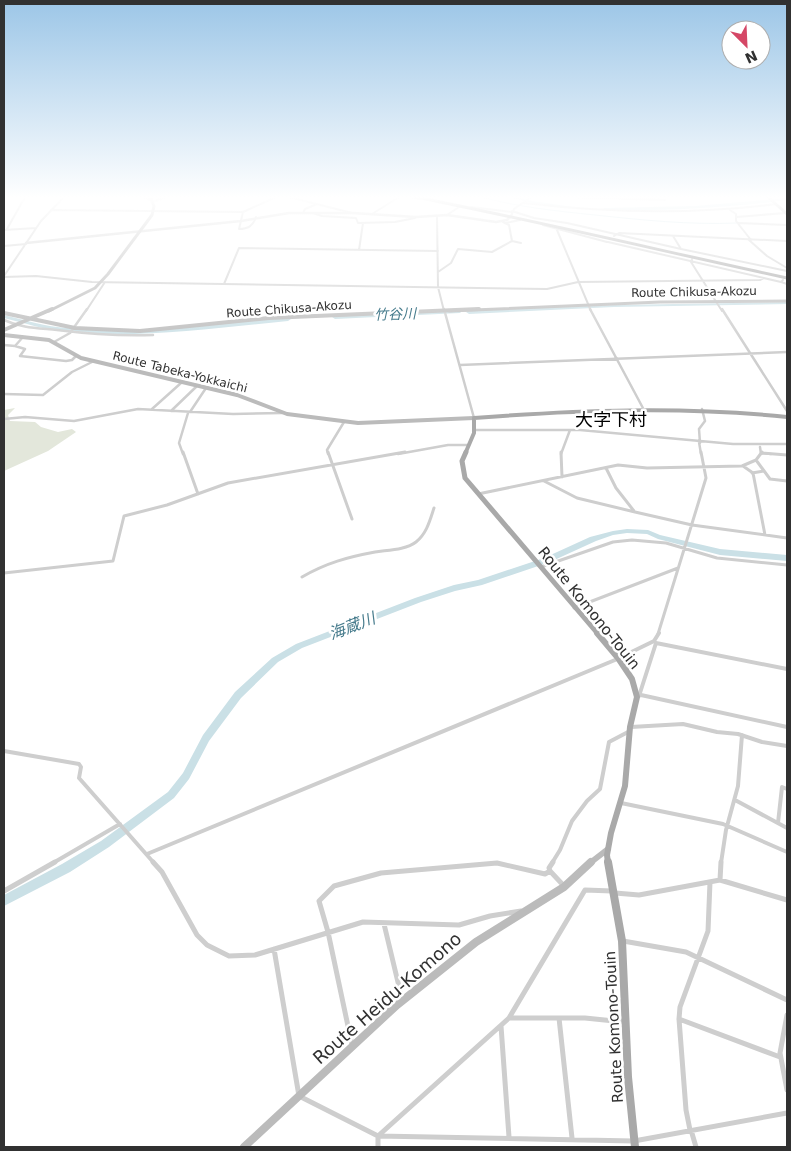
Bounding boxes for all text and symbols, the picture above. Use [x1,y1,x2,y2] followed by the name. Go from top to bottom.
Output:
[721,20,771,70] north arrow
[743,47,760,67] text: N
[631,284,757,300] street label: Route Chikusa-Akozu
[226,298,352,320] street label: Route Chikusa-Akozu
[374,305,418,323] water label: 竹谷川
[111,348,249,396] street label: Route Tabeka-Yokkaichi
[575,409,647,430] district label: 大字下村
[534,543,644,673] street label: Route Komono-Touin
[326,608,380,643] water label: 海蔵川
[308,928,466,1068] street label: Route Heidu-Komono
[601,950,627,1104] street label: Route Komono-Touin

